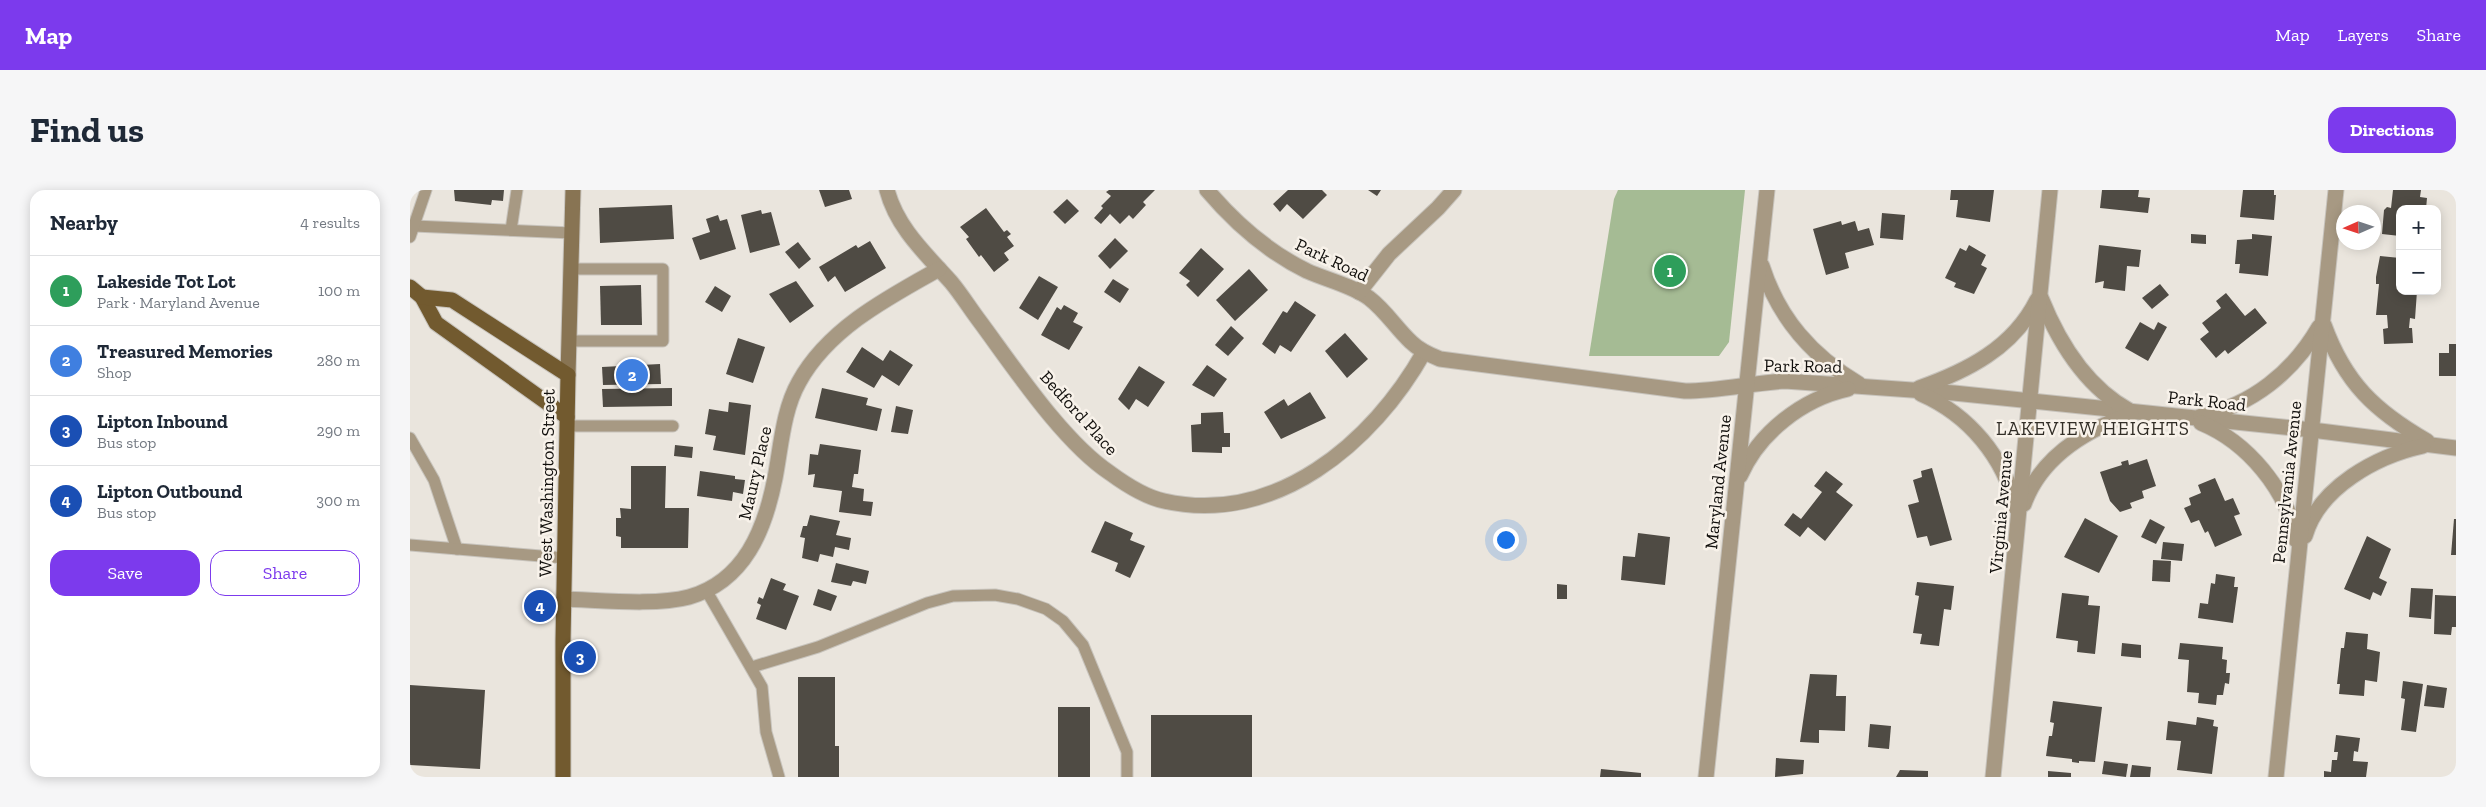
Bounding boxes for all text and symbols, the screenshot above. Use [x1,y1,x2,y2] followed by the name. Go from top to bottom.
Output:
[25,21,72,50] text: Map
[2275,24,2310,46] text: Map
[2338,24,2389,46] text: Layers
[2417,24,2461,46] text: Share
[2328,107,2456,153] button: Directions
[30,109,144,151] text: Find us
[2336,205,2381,250] north arrow
[2396,205,2441,295] map controls
[2396,205,2441,250] button: +
[50,210,118,235] text: Nearby
[300,213,360,232] text: 4 results
[1292,233,1372,287] street label: Park Road
[2396,250,2441,295] button: −
[1654,252,1686,290] pin: 1
[97,270,235,293] text: Lakeside Tot Lot
[63,281,69,300] text: 1
[318,281,360,300] text: 100 m
[97,293,260,312] text: Park · Maryland Avenue
[97,340,273,363] text: Treasured Memories
[62,351,70,370] text: 2
[316,351,360,370] text: 280 m
[1764,354,1843,378] street label: Park Road
[616,356,648,394] pin: 2
[97,363,132,382] text: Shop
[1035,366,1123,460] street label: Bedford Place
[2167,386,2247,416] street label: Park Road
[534,388,560,577] street label: West Washington Street
[2268,400,2306,564] street label: Pennsylvania Avenue
[97,410,228,433] text: Lipton Inbound
[1700,414,1736,550] street label: Maryland Avenue
[1996,417,2190,440] district label: LAKEVIEW HEIGHTS
[62,421,70,440] text: 3
[317,421,360,440] text: 290 m
[734,424,776,522] street label: Maury Place
[97,433,156,452] text: Bus stop
[1985,450,2017,575] street label: Virginia Avenue
[97,480,242,503] text: Lipton Outbound
[61,491,71,510] text: 4
[316,491,360,510] text: 300 m
[97,503,156,522] text: Bus stop
[1493,527,1519,553] your location
[50,550,200,596] button: Save
[210,550,360,596] button: Share
[524,587,556,625] pin: 4
[564,638,596,676] pin: 3

